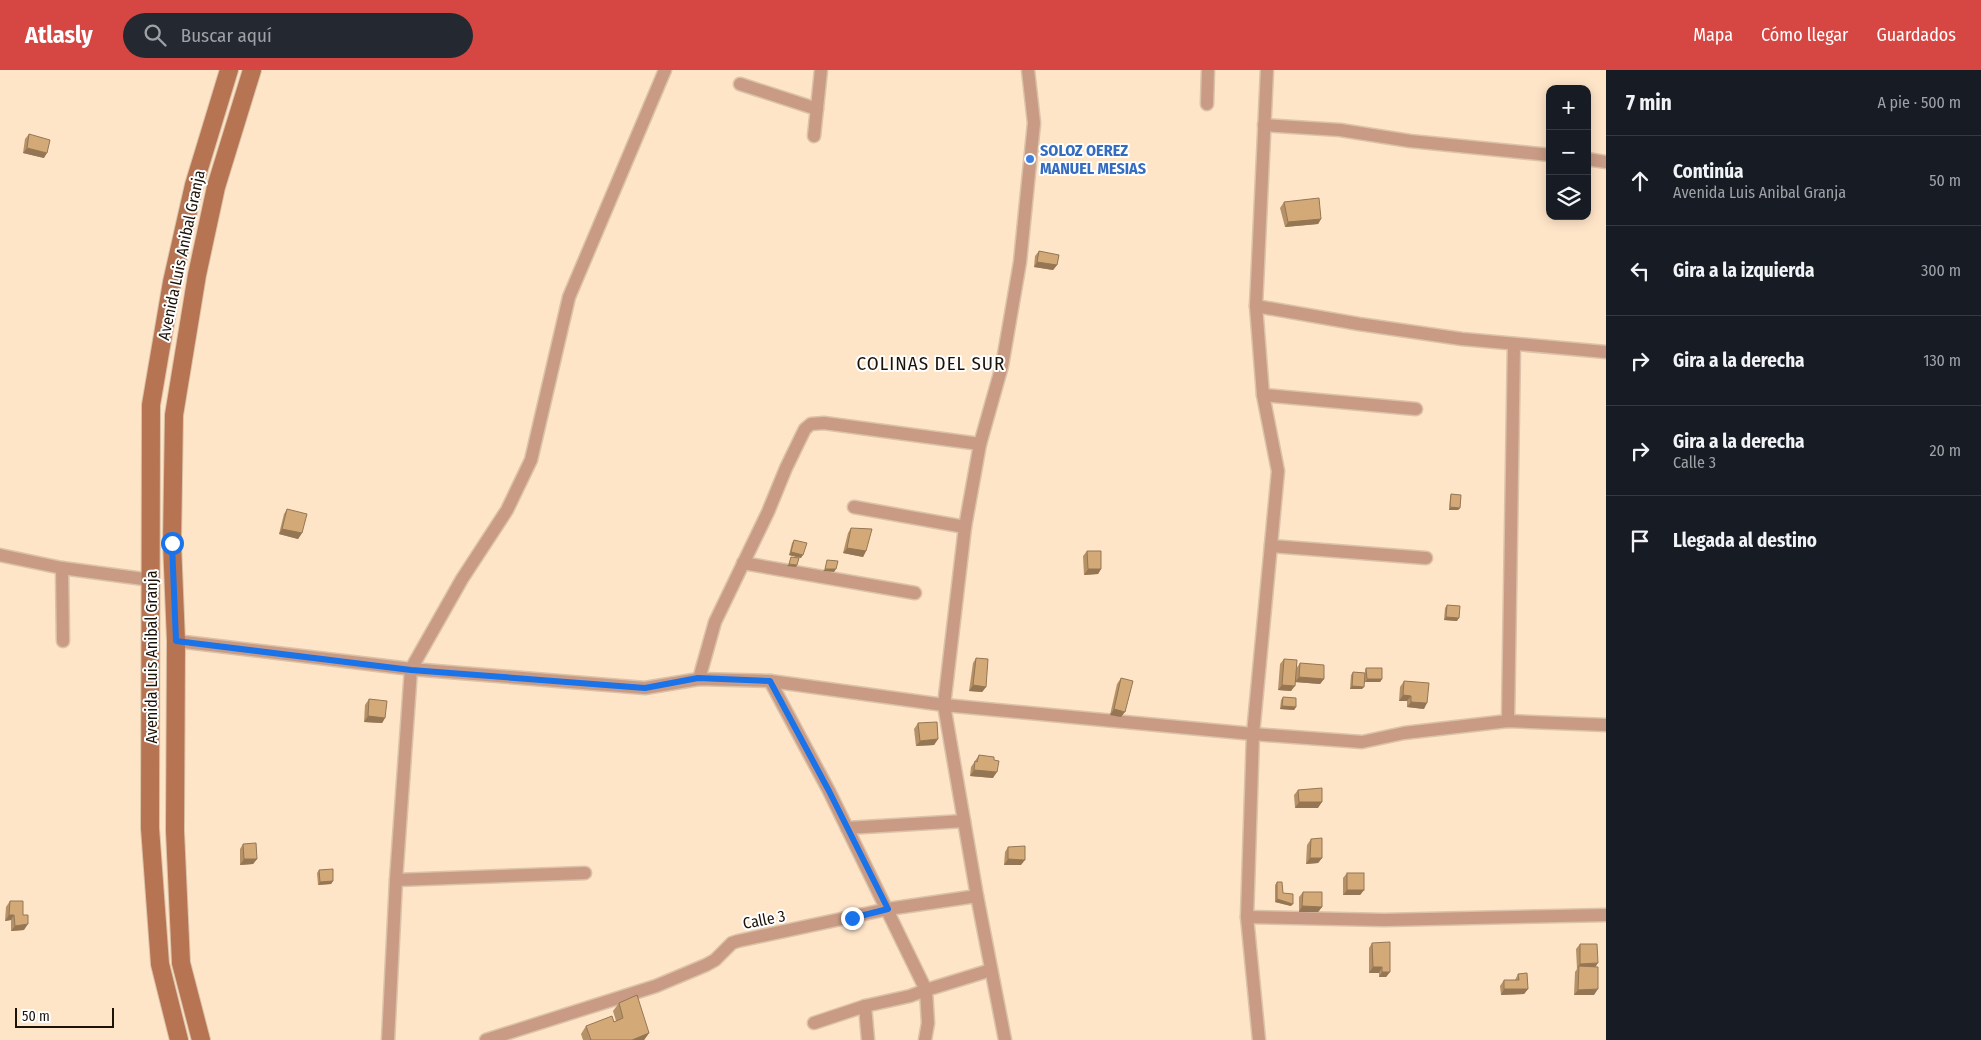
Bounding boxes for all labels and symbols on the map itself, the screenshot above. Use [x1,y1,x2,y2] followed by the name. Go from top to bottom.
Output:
[1040,141,1146,178] place label: SOLOZ OEREZ MANUEL MESIAS
[1024,153,1036,165] marker: SOLOZ OEREZ MANUEL MESIAS
[154,168,209,342] street label: Avenida Luis Anibal Granja
[857,352,1005,375] district label: COLINAS DEL SUR
[161,532,184,555] route start
[142,570,161,744] street label: Avenida Luis Anibal Granja
[741,906,787,933] street label: Calle 3
[841,907,864,930] route end
[15,1005,114,1028] scale bar

